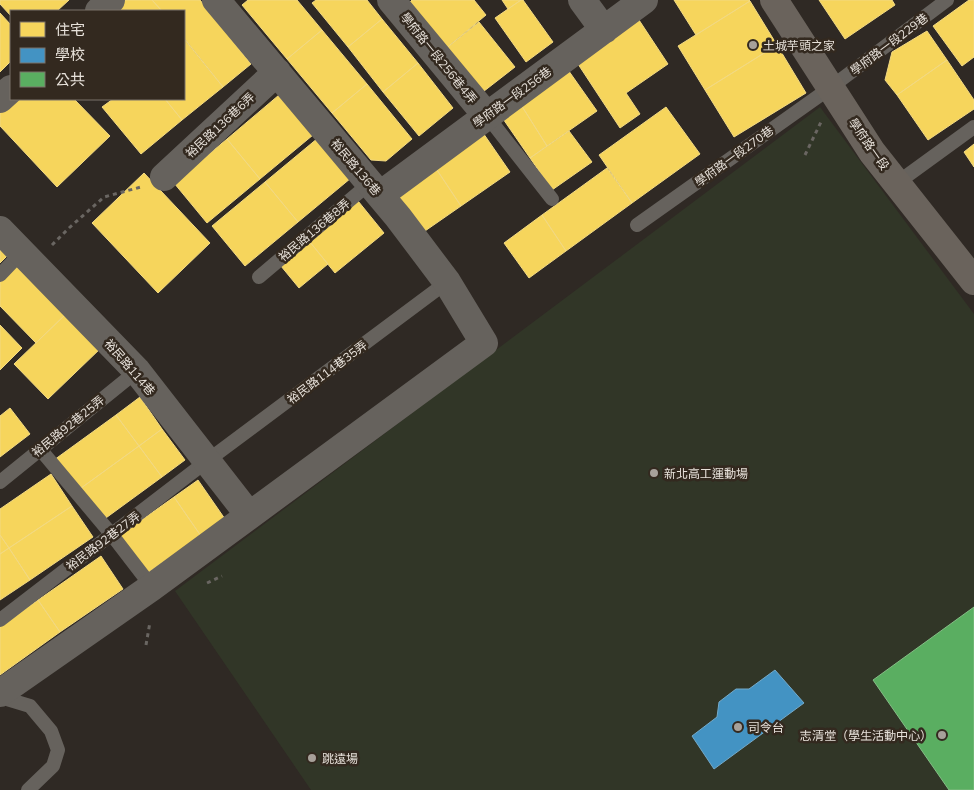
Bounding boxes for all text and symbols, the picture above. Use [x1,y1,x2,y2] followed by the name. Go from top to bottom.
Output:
[398,9,480,107] street label: 學府路一段256巷4弄
[10,10,185,100] legend
[847,10,931,78] street label: 學府路一段229巷
[55,20,85,39] text: 住宅
[763,38,835,53] place label: 土城芋頭之家
[747,39,759,51] marker: 土城芋頭之家
[55,45,85,64] text: 學校
[470,63,554,131] street label: 學府路一段256巷
[55,70,85,89] text: 公共
[182,89,258,161] street label: 裕民路136巷6弄
[846,115,892,173] street label: 學府路一段
[692,122,776,190] street label: 學府路一段270巷
[328,136,384,198] street label: 裕民路136巷
[275,196,353,264] street label: 裕民路136巷8弄
[102,336,158,398] street label: 裕民路114巷
[284,337,370,407] street label: 裕民路114巷35弄
[29,392,107,460] street label: 裕民路92巷25弄
[664,466,748,481] place label: 新北高工運動場
[648,467,660,479] marker: 新北高工運動場
[63,508,143,574] street label: 裕民路92巷27弄
[748,720,784,735] place label: 司令台
[732,721,744,733] marker: 司令台
[800,728,932,743] place label: 志清堂（學生活動中心）
[936,729,948,741] marker: 志清堂（學生活動中心）
[322,751,358,766] place label: 跳遠場
[306,752,318,764] marker: 跳遠場

